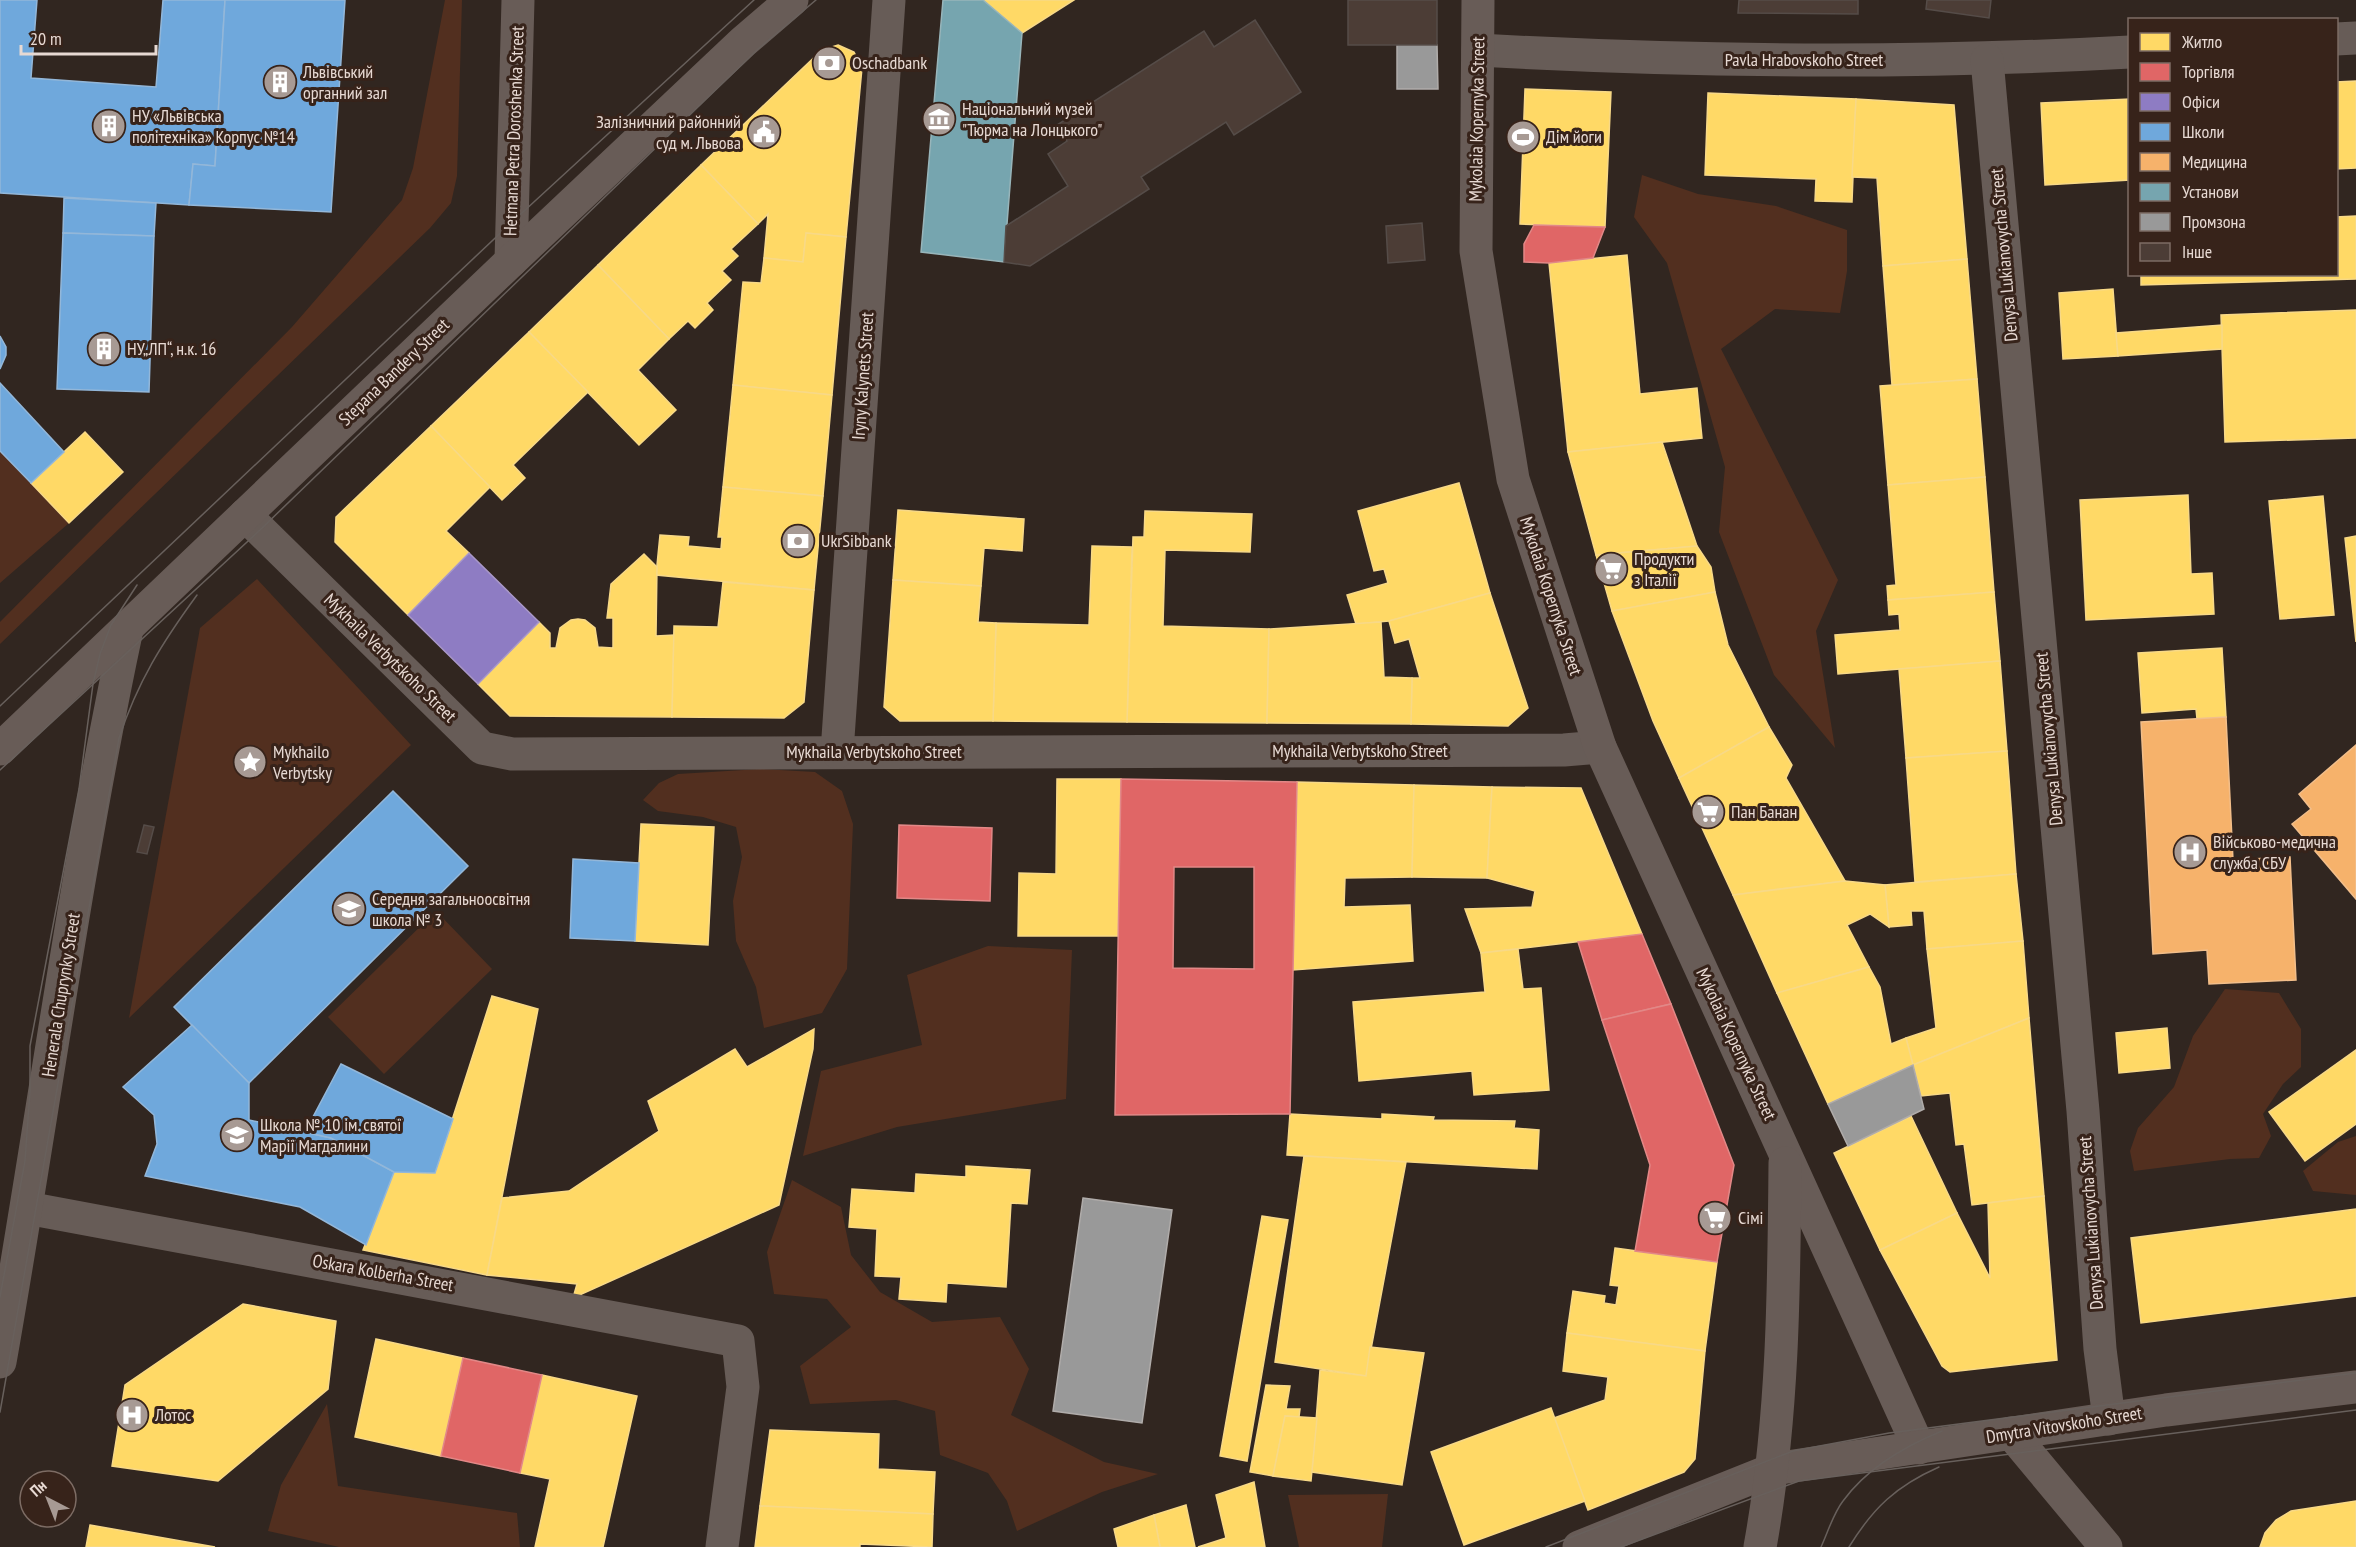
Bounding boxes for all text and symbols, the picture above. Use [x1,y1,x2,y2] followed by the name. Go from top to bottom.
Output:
[21,18,156,56] scale bar
[2128,18,2338,276] legend
[498,25,529,236] street label: Hetmana Petra Doroshenka Street
[30,27,62,50] text: 20 m
[2181,30,2222,53] text: Житло
[1464,36,1489,202] street label: Mykolaia Kopernyka Street
[811,45,847,81] bank icon: Oschadbank
[1725,48,1883,71] street label: Pavla Hrabovskoho Street
[852,51,927,74] place label: Oschadbank
[302,60,387,104] place label: Львівський органний зал
[2182,60,2235,83] text: Торгівля
[262,64,298,100] building icon: Львівський органний зал
[2182,90,2220,113] text: Офіси
[962,97,1102,141] place label: Національний музей "Тюрма на Лонцького"
[921,101,957,137] museum icon: Національний музей "Тюрма на Лонцького"
[132,104,295,148] place label: НУ «Львівська політехніка» Корпус №14
[91,108,127,144] building icon: НУ «Львівська політехніка» Корпус №14
[596,110,741,154] place label: Залізничний районний суд м. Львова
[746,114,782,150] public building icon: Залізничний районний суд м. Львова
[1505,119,1541,155] sports icon: Дім йоги
[2182,120,2224,143] text: Школи
[1546,125,1602,148] place label: Дім йоги
[2182,150,2247,173] text: Медицина
[1984,167,2023,343] street label: Denysa Lukianovycha Street
[2182,180,2239,203] text: Установи
[2182,210,2246,233] text: Промзона
[2182,240,2212,263] text: Інше
[847,311,878,441] street label: Iryny Kalynets Street
[334,313,454,430] street label: Stepana Bandery Street
[86,331,122,367] building icon: НУ„ЛП“, н.к. 16
[127,337,216,360] place label: НУ„ЛП“, н.к. 16
[1515,514,1588,678] street label: Mykolaia Kopernyka Street
[780,523,816,559] bank icon: UkrSibbank
[821,529,892,552] place label: UkrSibbank
[1634,547,1694,591] place label: Продукти з Італії
[1593,551,1629,587] supermarket icon: Продукти з Італії
[319,588,462,727] street label: Mykhaila Verbytskoho Street
[2029,651,2068,827] street label: Denysa Lukianovycha Street
[1272,739,1448,762] street label: Mykhaila Verbytskoho Street
[272,740,332,784] place label: Mykhailo Verbytsky
[786,740,962,763] street label: Mykhaila Verbytskoho Street
[232,744,268,780] place icon: Mykhailo Verbytsky
[1690,794,1726,830] supermarket icon: Пан Банан
[1731,800,1797,823] place label: Пан Банан
[2213,830,2336,874] place label: Військово-медична служба СБУ
[2172,834,2208,870] hospital icon: Військово-медична служба СБУ
[372,887,530,931] place label: Середня загальноосвітня школа № 3
[331,891,367,927] school or university icon: Середня загальноосвітня школа № 3
[36,911,85,1078] street label: Henerala Chuprynky Street
[1691,964,1782,1124] street label: Mykolaia Kopernyka Street
[260,1113,401,1157] place label: Школа № 10 ім. святої Марії Магдалини
[219,1117,255,1153] school or university icon: Школа № 10 ім. святої Марії Магдалини
[2073,1135,2108,1311] street label: Denysa Lukianovycha Street
[1697,1200,1733,1236] supermarket icon: Сімі
[1738,1206,1763,1229] place label: Сімі
[311,1249,455,1296] street label: Oskara Kolberha Street
[114,1397,150,1433] hospital icon: Лотос
[1984,1401,2144,1448] street label: Dmytra Vitovskoho Street
[154,1403,192,1426] place label: Лотос
[18,1469,78,1529] north arrow
[26,1475,50,1500] text: Пн

